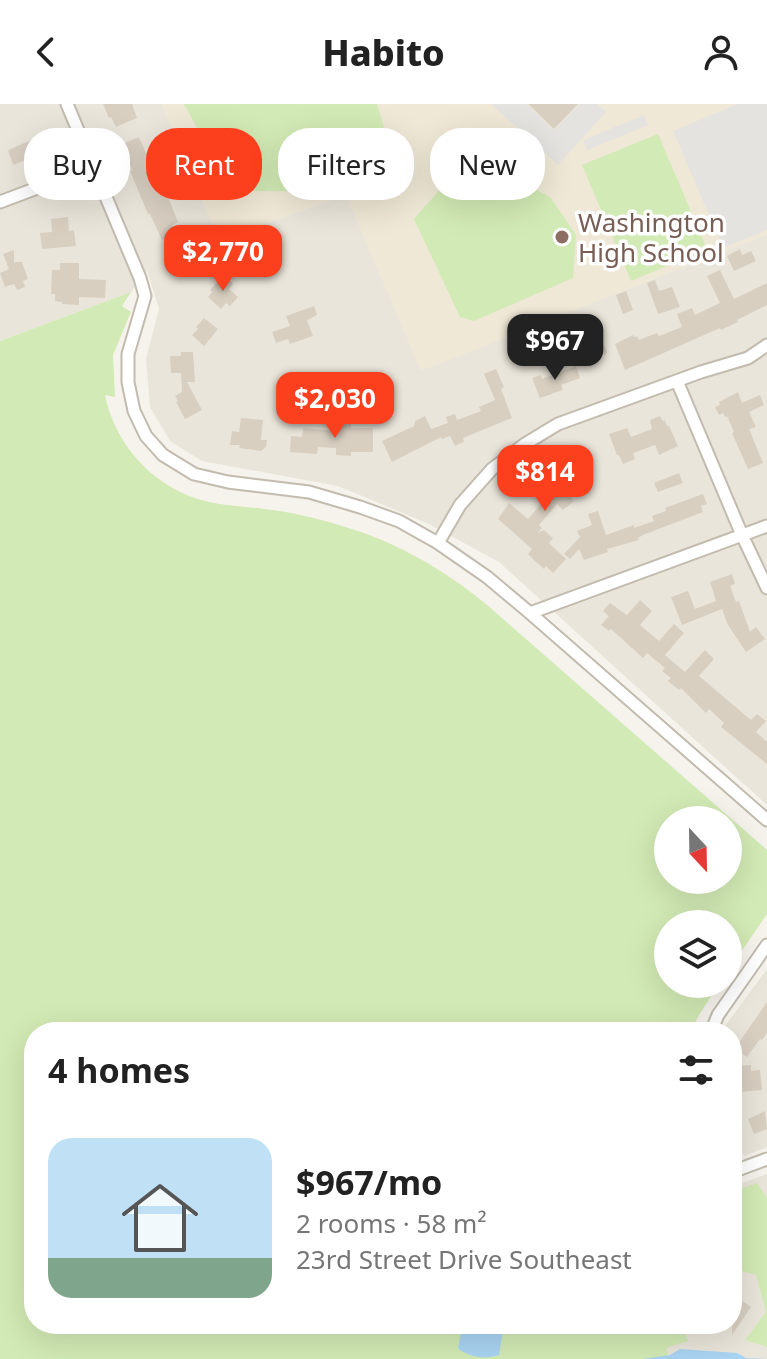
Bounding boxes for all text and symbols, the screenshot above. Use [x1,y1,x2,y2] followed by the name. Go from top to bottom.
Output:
[322,28,445,77] text: Habito
[24,30,68,74] icon: back
[699,30,743,74] icon: person
[24,128,130,200] chip: Buy
[146,128,262,200] chip: Rent
[278,128,414,200] chip: Filters
[430,128,545,200] chip: New
[578,204,725,270] place label: Washington High School
[158,225,288,293] pin: $2,770
[553,228,571,246] marker: Washington High School
[182,233,264,269] text: $2,770
[508,314,602,382] pin: $967
[525,322,585,358] text: $967
[270,372,400,440] pin: $2,030
[294,380,376,416] text: $2,030
[498,445,592,513] pin: $814
[515,453,575,489] text: $814
[654,806,742,894] north arrow
[654,806,742,998] map controls
[654,910,742,998] button: layers
[48,1047,190,1093] text: 4 homes
[674,1048,718,1092] icon: filters
[296,1159,442,1205] text: $967/mo
[112,1170,208,1266] icon: home
[296,1205,486,1241] text: 2 rooms · 58 m²
[296,1241,632,1277] text: 23rd Street Drive Southeast

